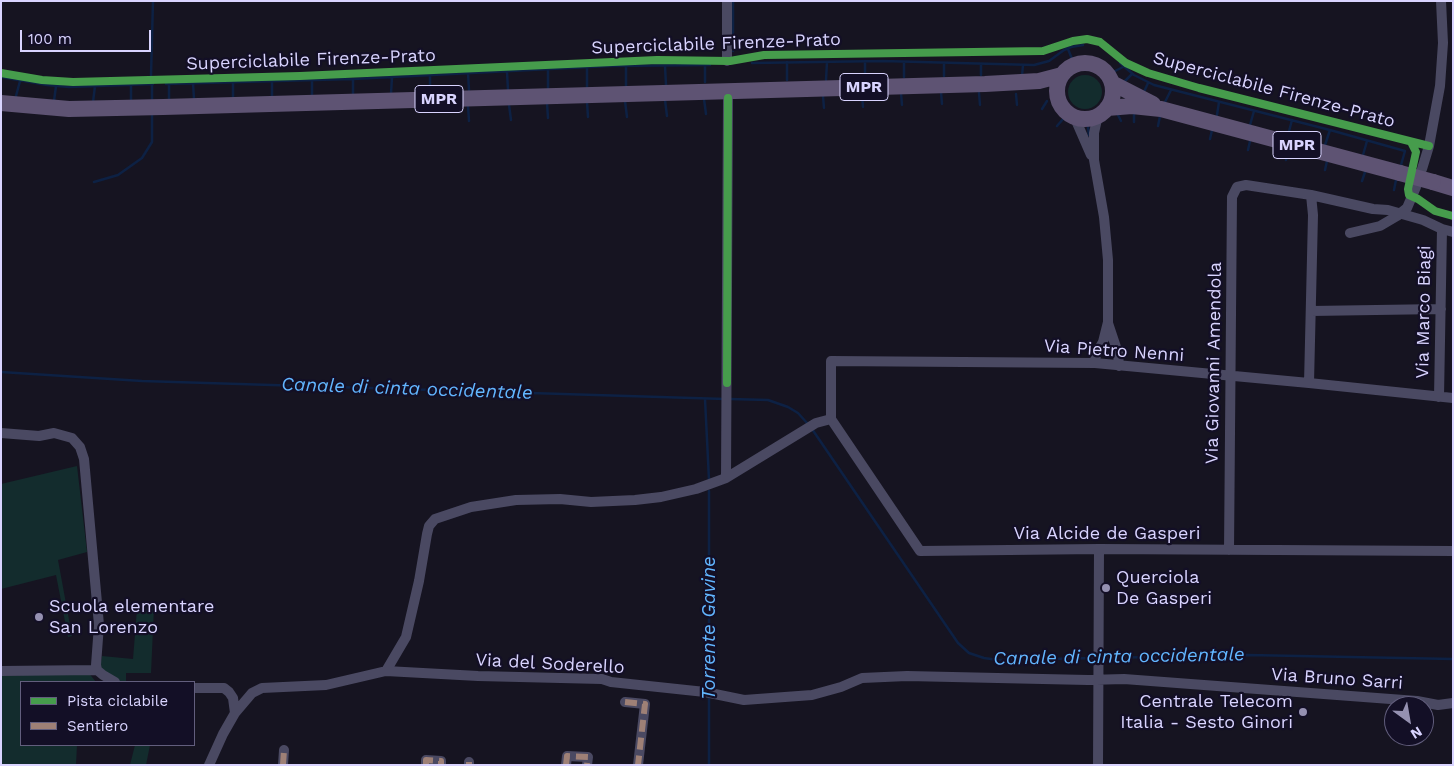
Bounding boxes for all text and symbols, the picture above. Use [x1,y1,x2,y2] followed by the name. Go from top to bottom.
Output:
[22,20,154,52] scale bar
[591,29,841,59] street label: Superciclabile Firenze-Prato
[28,30,72,48] text: 100 m
[186,45,436,75] street label: Superciclabile Firenze-Prato
[1151,47,1397,133] street label: Superciclabile Firenze-Prato
[840,74,888,100] road number: MPR
[415,86,463,112] road number: MPR
[1273,132,1321,158] road number: MPR
[1412,245,1436,379] street label: Via Marco Biagi
[1201,262,1227,464] street label: Via Giovanni Amendola
[1043,335,1185,367] street label: Via Pietro Nenni
[281,373,533,405] water label: Canale di cinta occidentale
[1013,523,1201,545] street label: Via Alcide de Gasperi
[698,556,720,700] water label: Torrente Gavine
[1116,567,1212,610] place label: Querciola De Gasperi
[1100,582,1112,594] marker: Querciola De Gasperi
[49,596,214,638] place label: Scuola elementare San Lorenzo
[33,611,45,623] marker: Scuola elementare San Lorenzo
[993,643,1245,671] water label: Canale di cinta occidentale
[475,649,625,679] street label: Via del Soderello
[1270,664,1404,694] street label: Via Bruno Sarri
[20,681,195,746] legend
[1120,691,1293,734] place label: Centrale Telecom Italia - Sesto Ginori
[67,692,168,710] text: Pista ciclabile
[1384,696,1434,746] north arrow
[1297,706,1309,718] marker: Centrale Telecom Italia - Sesto Ginori
[67,717,128,735] text: Sentiero
[1408,723,1425,742] text: N

